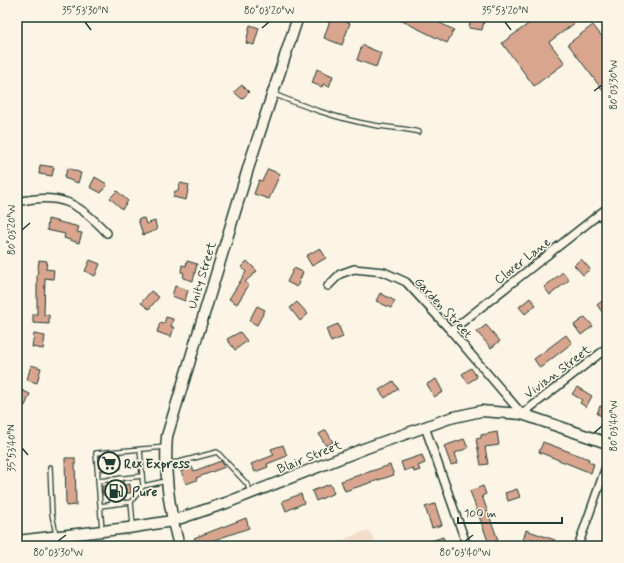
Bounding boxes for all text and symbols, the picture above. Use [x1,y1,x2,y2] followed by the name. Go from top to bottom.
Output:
[62,4,108,18] text: 35°53'30"N
[244,4,294,18] text: 80°03'20"W
[482,4,529,18] text: 35°53'20"N
[607,60,621,110] text: 80°03'30"W
[5,205,19,255] text: 80°03'20"W
[491,234,555,289] street label: Clover Lane
[184,239,221,311] street label: Unity Street
[410,274,476,342] street label: Garden Street
[521,341,595,403] street label: Vivian Street
[607,401,621,451] text: 80°03'40"W
[5,424,19,472] text: 35°53'40"N
[275,437,345,478] street label: Blair Street
[96,450,122,476] supermarket icon: Rex Express
[124,456,190,473] place label: Rex Express
[103,478,129,504] fuel station icon: Pure
[132,484,157,501] place label: Pure
[458,499,562,525] scale bar
[464,506,496,522] text: 100 m
[33,546,83,560] text: 80°03'30"W
[440,546,490,560] text: 80°03'40"W

